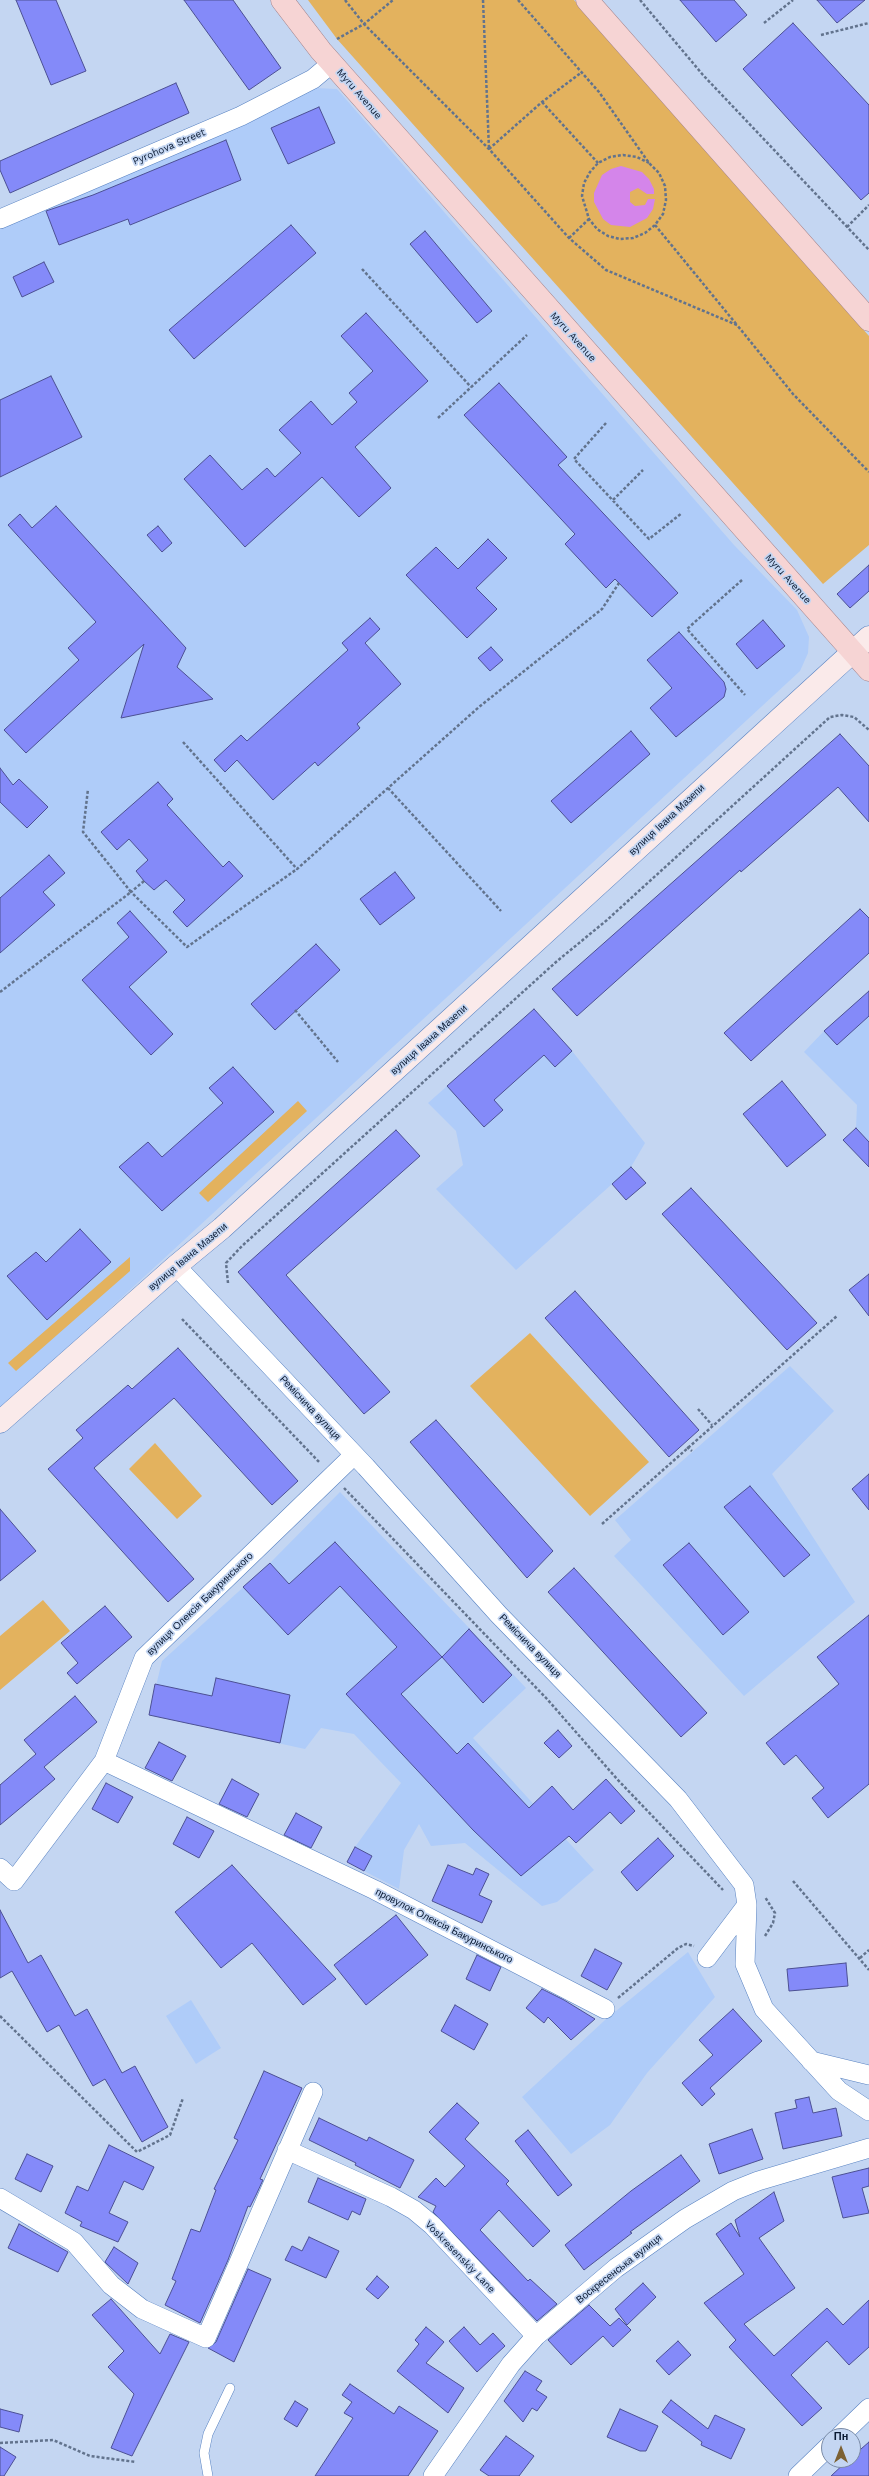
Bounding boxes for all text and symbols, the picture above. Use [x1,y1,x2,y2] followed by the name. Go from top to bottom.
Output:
[334,66,384,122] street label: Myru Avenue
[131,126,207,168] street label: Pyrohova Street
[548,310,598,364] street label: Myru Avenue
[763,552,813,606] street label: Myru Avenue
[627,782,707,858] street label: вулиця Івана Мазепи
[388,1002,470,1078] street label: вулиця Івана Мазепи
[146,1221,230,1293] street label: вулиця Івана Мазепи
[277,1373,343,1443] street label: Реміснича вулиця
[144,1550,256,1658] street label: вулиця Олексія Бакуринського
[497,1612,563,1680] street label: Реміснича вулиця
[373,1886,515,1966] street label: провулок Олексія Бакуринського
[422,2218,498,2296] street label: Voskresenskiy Lane
[574,2232,664,2306] street label: Воскресенська вулиця
[821,2428,861,2468] north arrow
[834,2430,848,2443] text: Пн

